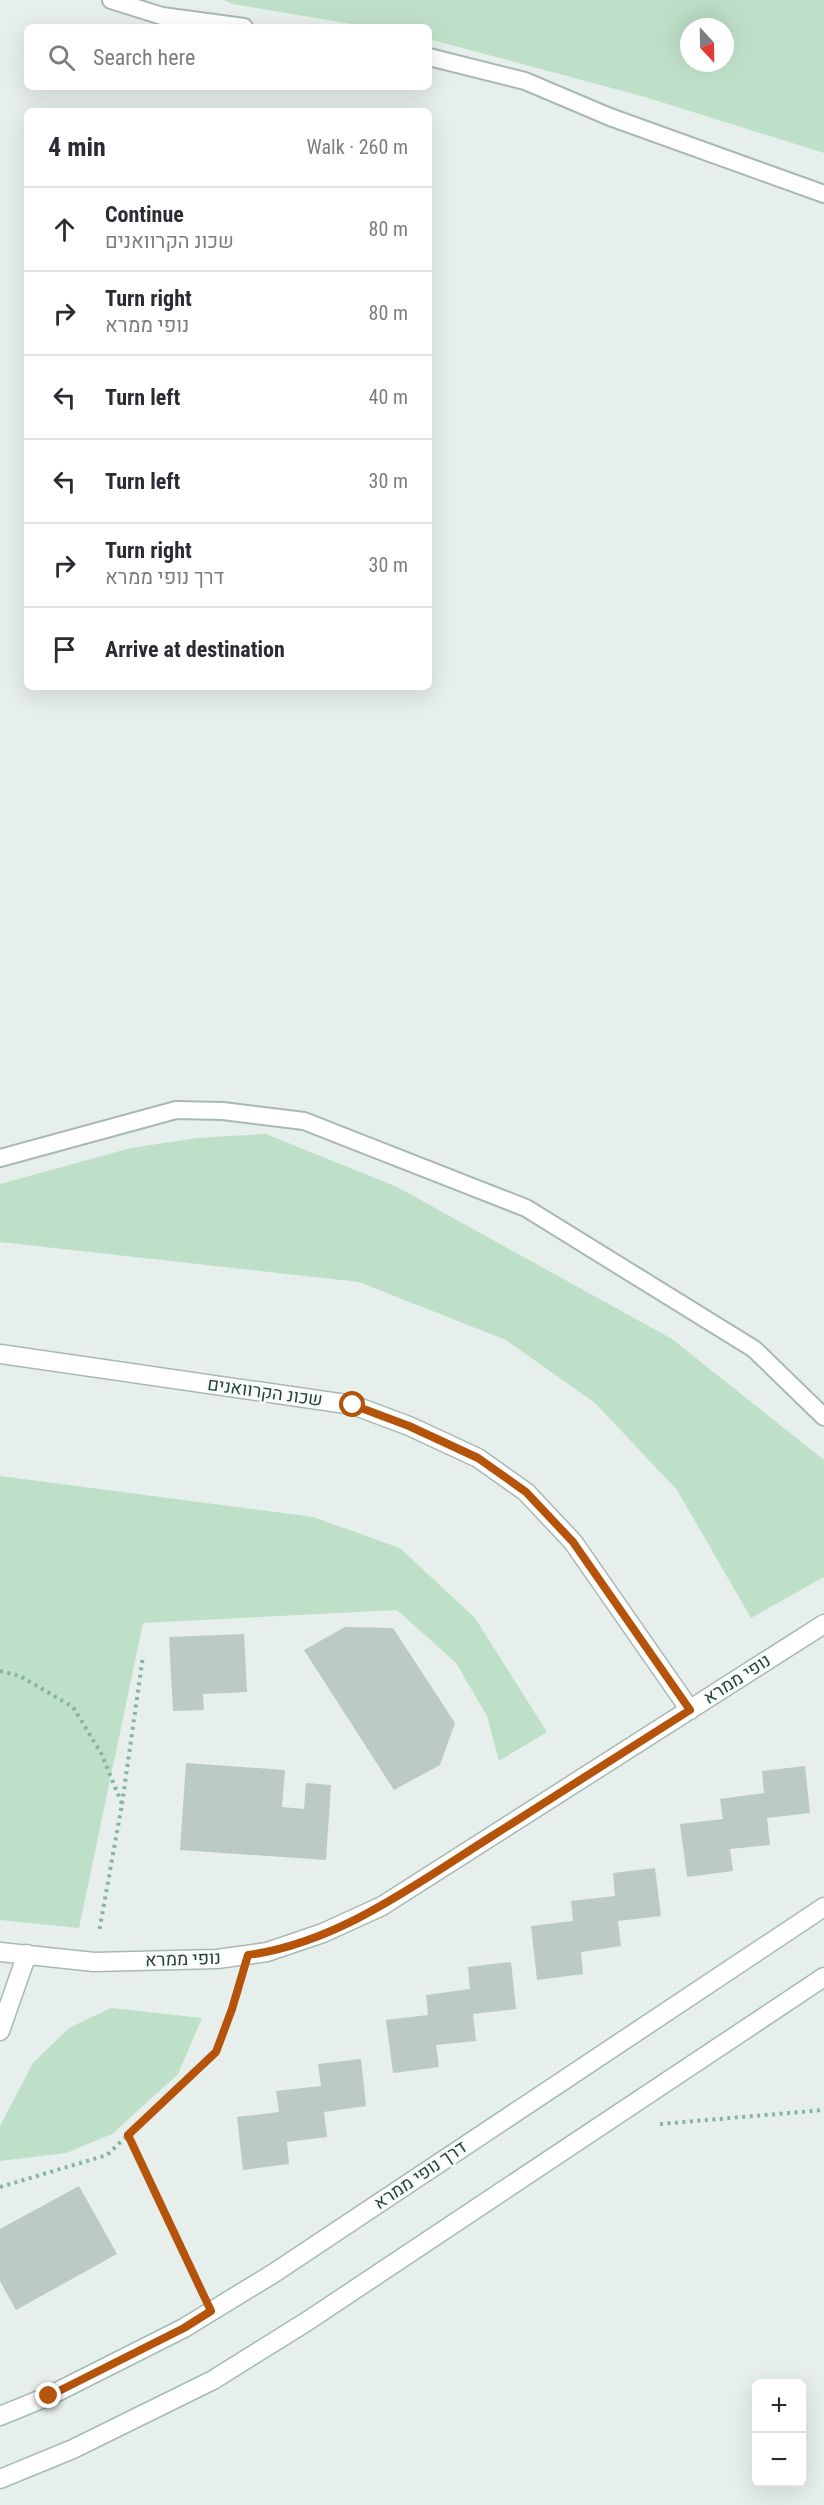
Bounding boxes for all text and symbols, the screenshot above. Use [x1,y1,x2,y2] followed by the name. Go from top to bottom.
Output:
[680,18,734,72] north arrow
[24,24,432,90] search box
[45,41,78,74] icon: search
[93,45,195,70] text: Search here
[48,132,106,162] text: 4 min
[307,135,408,159] text: Walk · 260 m
[105,202,184,227] text: Continue
[48,213,81,246] icon: ahead
[369,217,408,241] text: 80 m
[105,229,234,253] text: שכונ הקרוואנים
[105,286,192,311] text: Turn right
[48,297,81,330] icon: right
[369,301,408,325] text: 80 m
[105,313,189,337] text: נופי ממרא
[48,381,81,414] icon: left
[105,385,180,410] text: Turn left
[369,385,408,409] text: 40 m
[48,465,81,498] icon: left
[105,469,180,494] text: Turn left
[369,469,408,493] text: 30 m
[105,538,192,563] text: Turn right
[48,549,81,582] icon: right
[369,553,408,577] text: 30 m
[105,565,224,589] text: דרך נופי ממרא
[48,633,81,666] icon: arrive
[105,637,285,662] text: Arrive at destination
[206,1373,324,1410] street label: שכונ הקרוואנים
[339,1391,365,1417] route start
[699,1649,774,1708] street label: נופי ממרא
[145,1947,221,1970] street label: נופי ממרא
[369,2136,470,2213] street label: דרך נופי ממרא
[752,2379,806,2487] map controls
[752,2379,806,2433] button: +
[35,2382,61,2408] route end
[752,2433,806,2487] button: −

